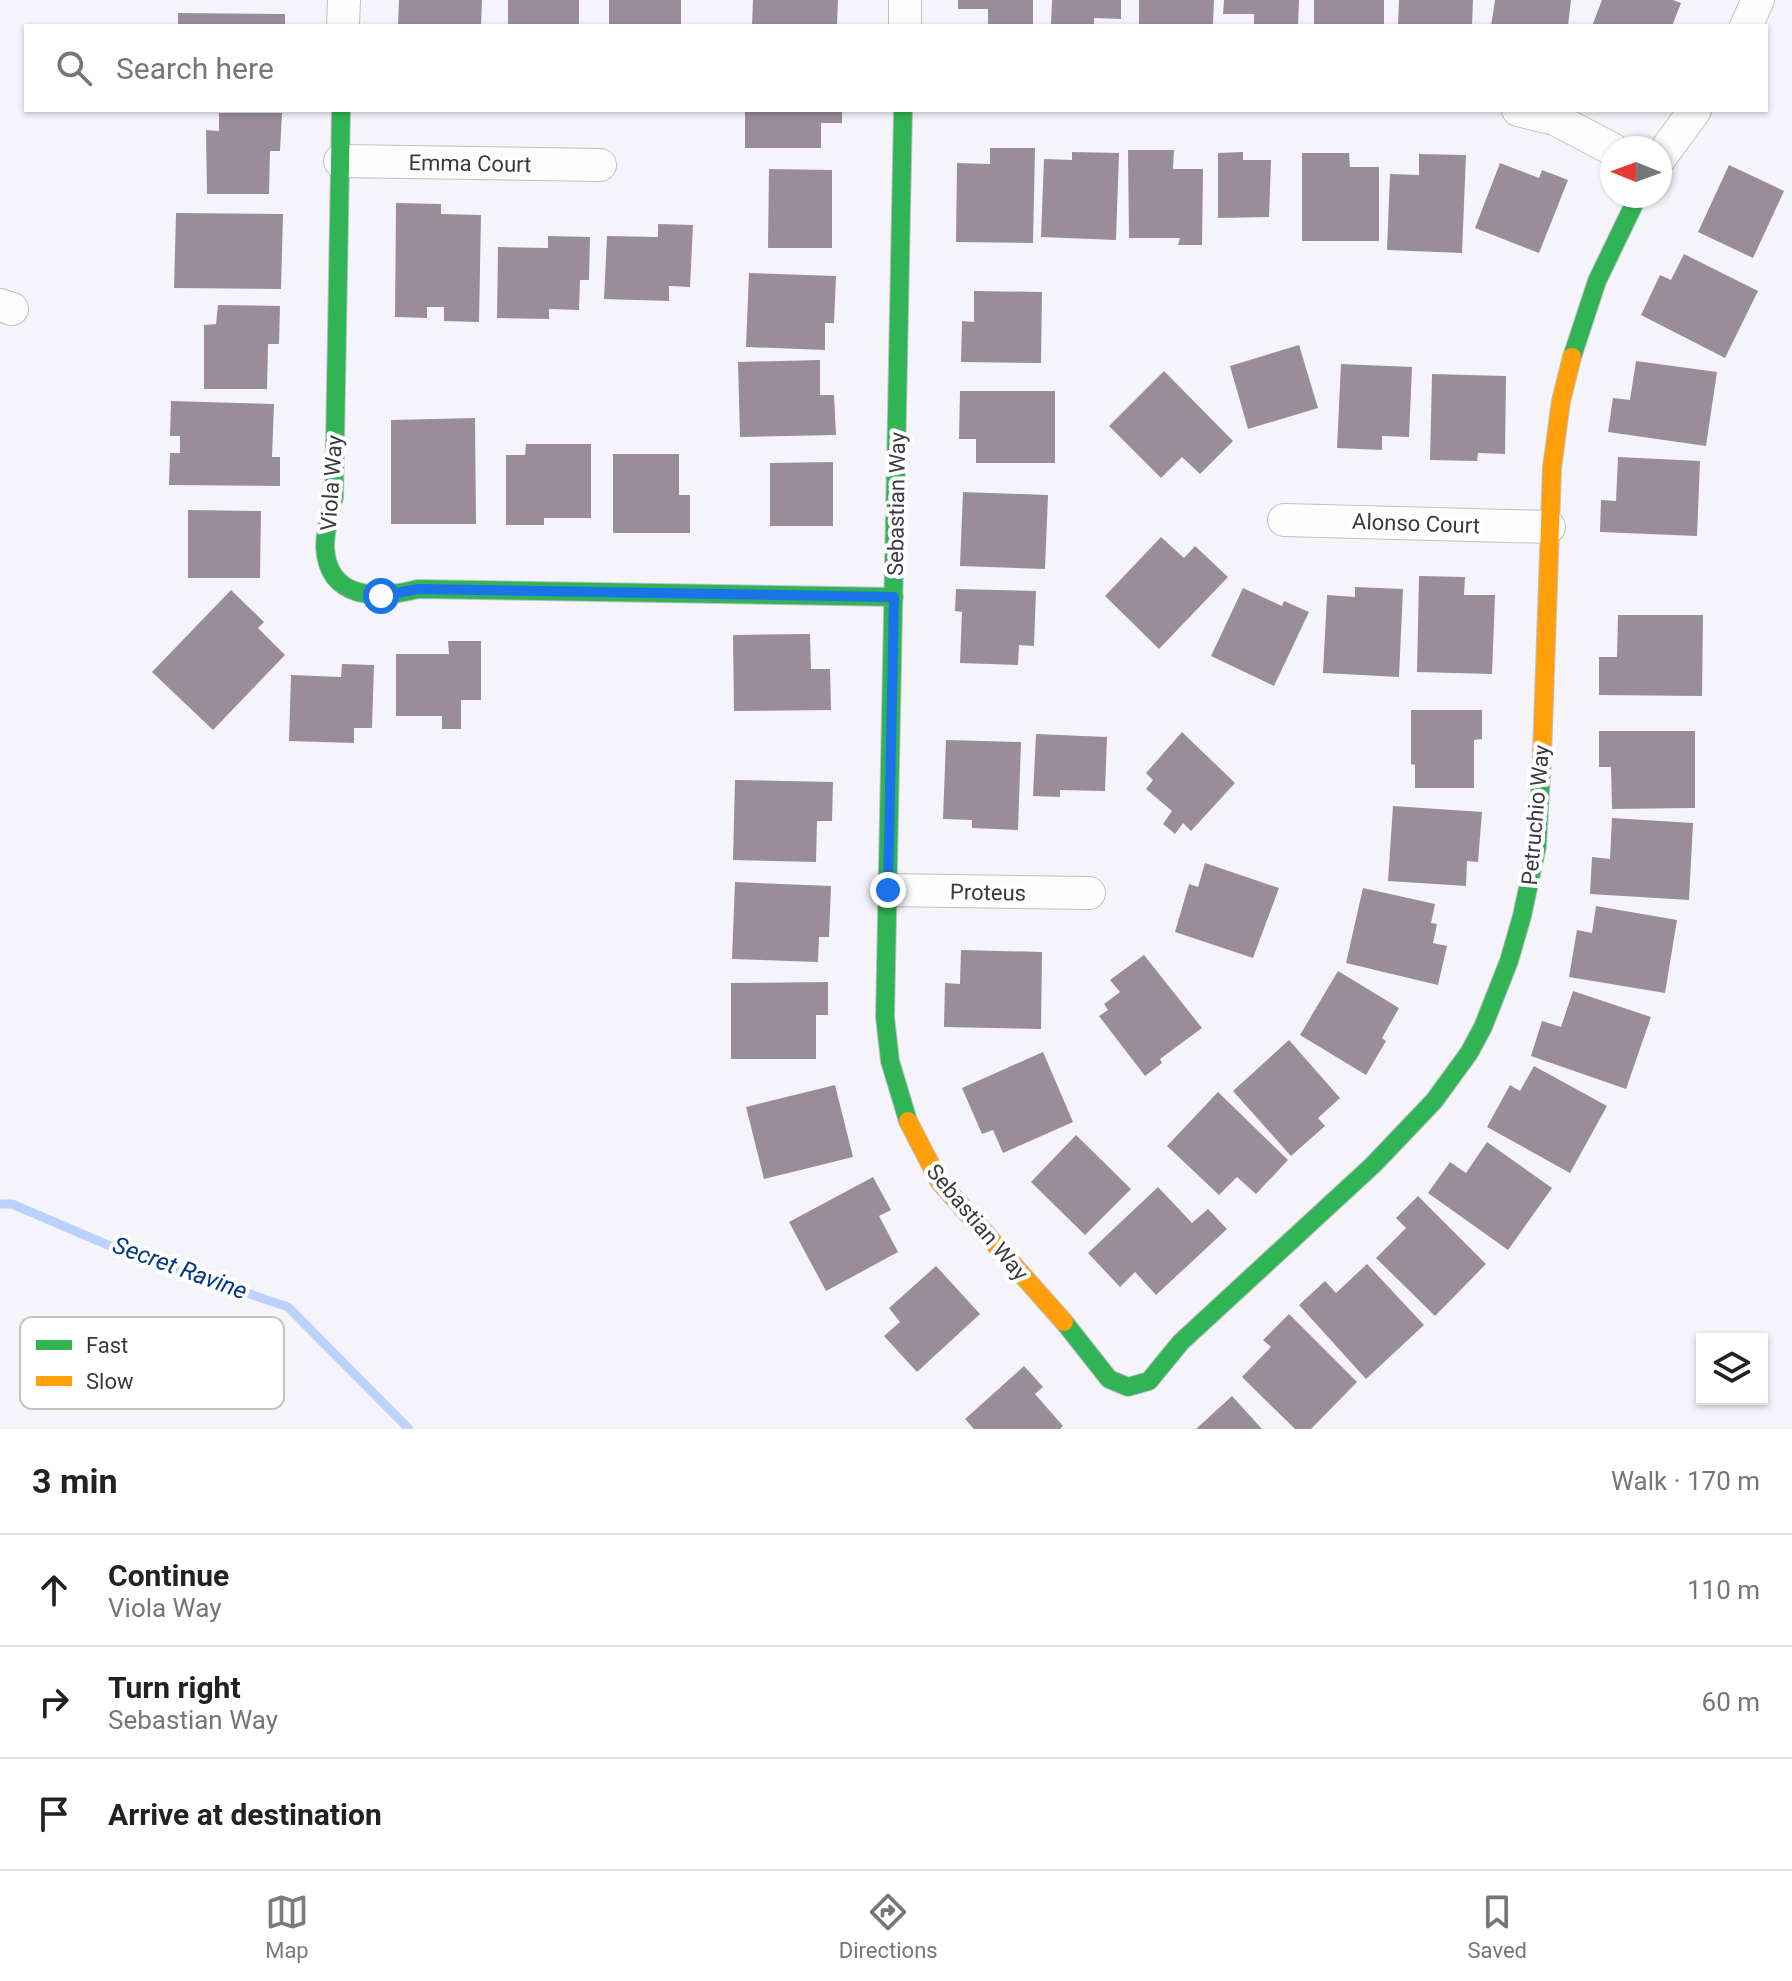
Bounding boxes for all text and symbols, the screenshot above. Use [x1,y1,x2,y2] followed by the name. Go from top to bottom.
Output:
[24,24,1768,112] search box
[52,46,96,90] icon: search
[116,51,274,86] text: Search here
[1600,136,1672,208] north arrow
[408,150,532,177] street label: Emma Court
[883,431,910,576] street label: Sebastian Way
[316,434,347,532] street label: Viola Way
[1352,509,1480,538] street label: Alonso Court
[363,578,399,614] route start
[1517,743,1554,886] street label: Petruchio Way
[870,872,906,908] route end
[950,879,1026,906] street label: Proteus
[922,1159,1034,1286] street label: Sebastian Way
[109,1231,251,1305] water label: Secret Ravine
[20,1317,284,1409] legend
[86,1333,128,1358] text: Fast
[1696,1333,1768,1405] map controls
[1696,1333,1768,1405] button: layers
[86,1369,134,1394] text: Slow
[32,1461,117,1501] text: 3 min
[1611,1466,1760,1496] text: Walk · 170 m
[108,1558,229,1593] text: Continue
[32,1568,76,1612] icon: ahead
[1687,1575,1760,1605] text: 110 m
[108,1593,222,1623] text: Viola Way
[108,1670,241,1705] text: Turn right
[32,1680,76,1724] icon: right
[1702,1687,1760,1717] text: 60 m
[108,1705,278,1735] text: Sebastian Way
[32,1792,76,1836] icon: arrive
[108,1797,382,1832] text: Arrive at destination
[265,1890,309,1963] tab: Map
[839,1890,938,1963] tab: Directions
[1468,1890,1527,1963] tab: Saved

